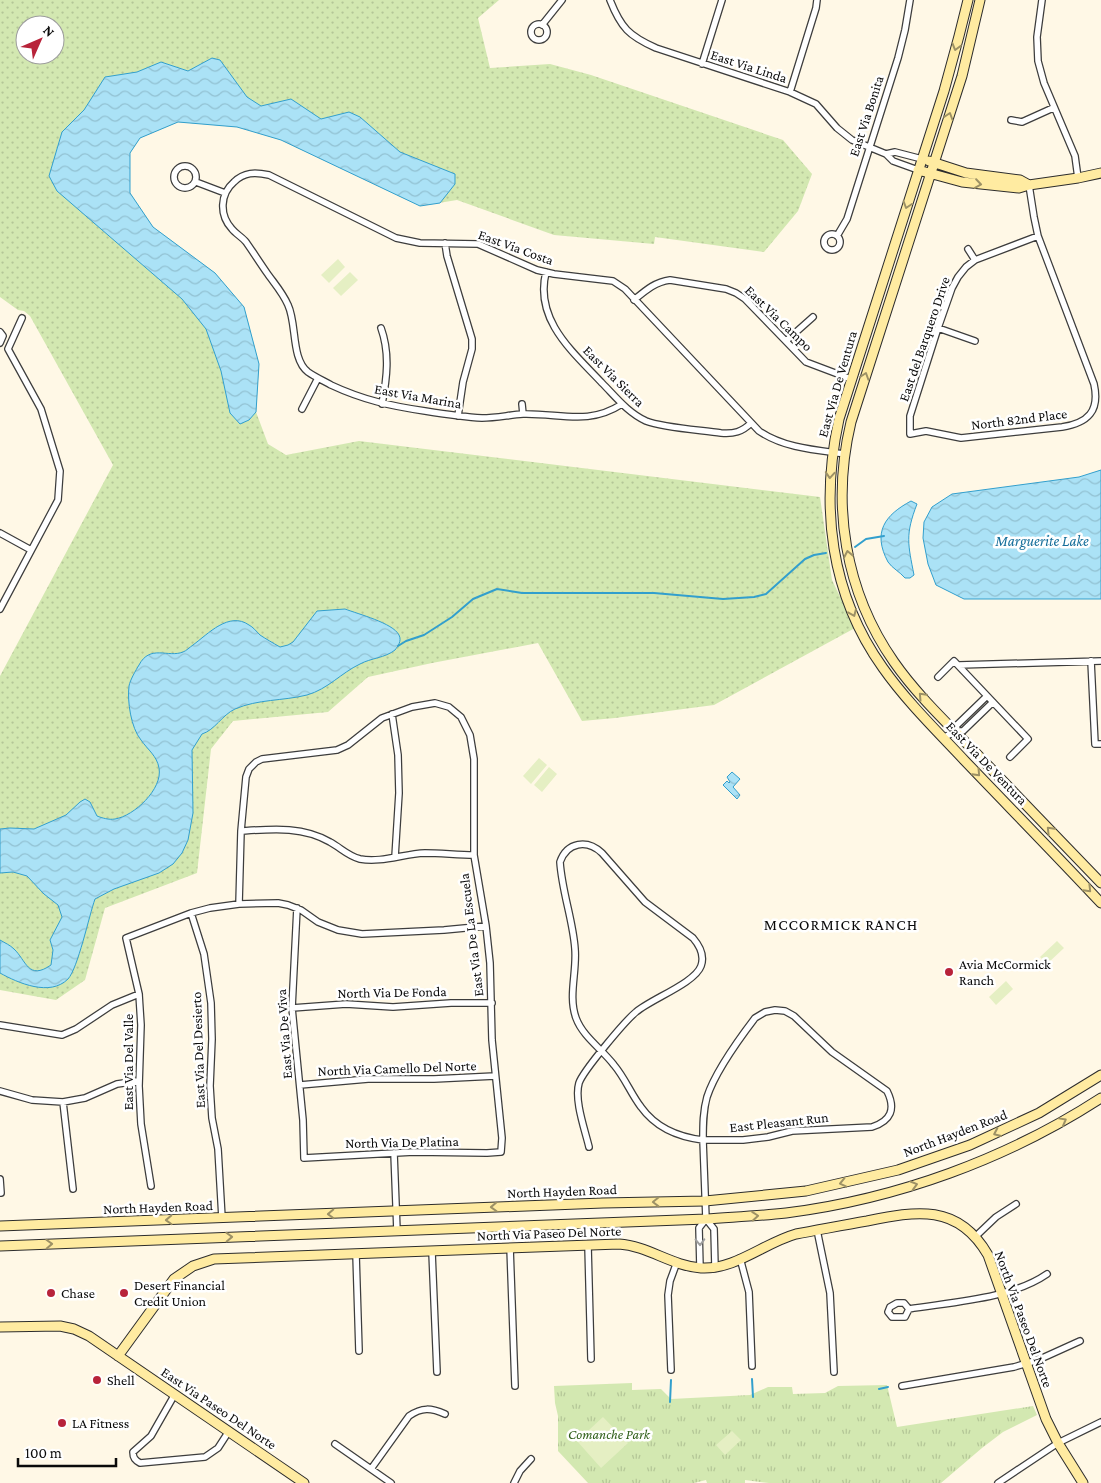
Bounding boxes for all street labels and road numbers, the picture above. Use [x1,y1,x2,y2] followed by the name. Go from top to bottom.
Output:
[709,46,790,86] street label: East Via Linda
[845,73,887,159] street label: East Via Bonita
[476,226,556,268] street label: East Via Costa
[895,275,953,403] street label: East del Barquero Drive
[742,282,816,354] street label: East Via Campo
[814,329,860,439] street label: East Via De Ventura
[580,342,648,410] street label: East Via Sierra
[373,380,463,412] street label: East Via Marina
[970,405,1068,433] street label: North 82nd Place
[943,718,1031,808] street label: East Via De Ventura
[455,872,487,998] street label: East Via De La Escuela
[337,983,447,1001] street label: North Via De Fonda
[273,988,295,1079] street label: East Via De Viva
[188,992,208,1108] street label: East Via Del Desierto
[120,1014,136,1110] street label: East Via Del Valle
[317,1057,477,1079] street label: North Via Camello Del Norte
[901,1106,1010,1160] street label: North Hayden Road
[729,1109,830,1135] street label: East Pleasant Run
[345,1133,460,1151] street label: North Via De Platina
[507,1181,618,1201] street label: North Hayden Road
[103,1197,214,1217] street label: North Hayden Road
[477,1222,621,1244] street label: North Via Paseo Del Norte
[992,1248,1056,1390] street label: North Via Paseo Del Norte
[158,1364,280,1452] street label: East Via Paseo Del Norte

